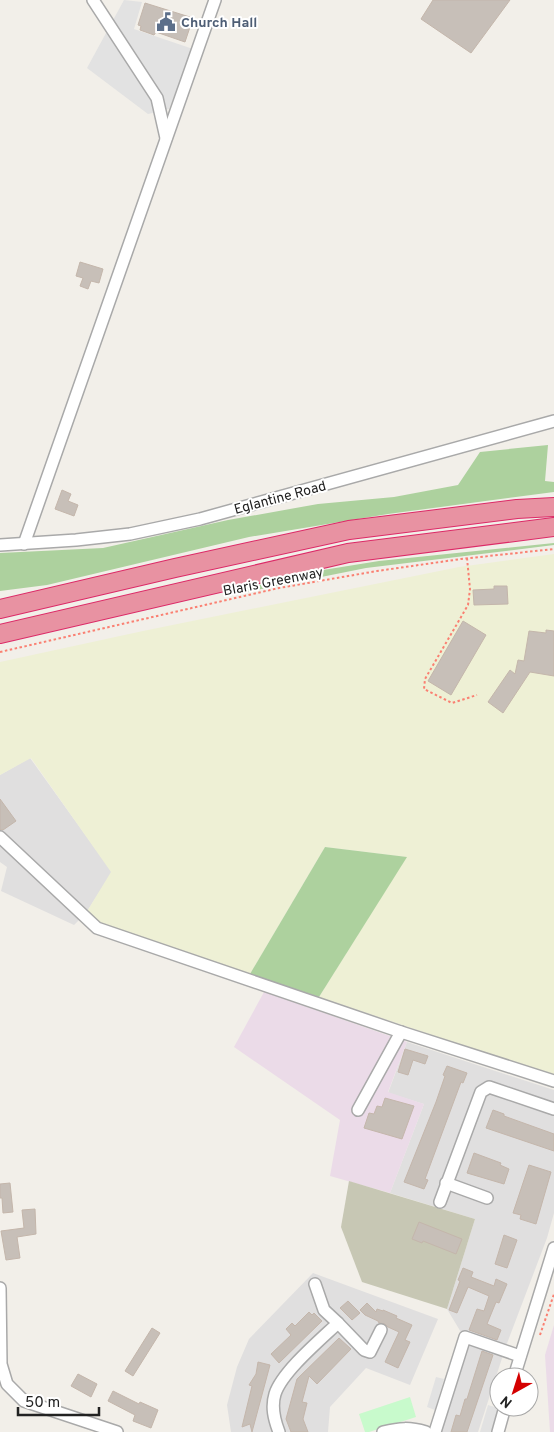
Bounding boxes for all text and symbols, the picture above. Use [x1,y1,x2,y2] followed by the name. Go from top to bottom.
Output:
[155,11,177,33] public building icon: Church Hall
[181,15,257,32] place label: Church Hall
[233,478,328,519] street label: Eglantine Road
[222,564,325,601] street label: Blaris Greenway
[489,1367,539,1417] north arrow
[18,1384,99,1416] scale bar
[498,1391,516,1411] text: N
[25,1394,60,1413] text: 50 m

